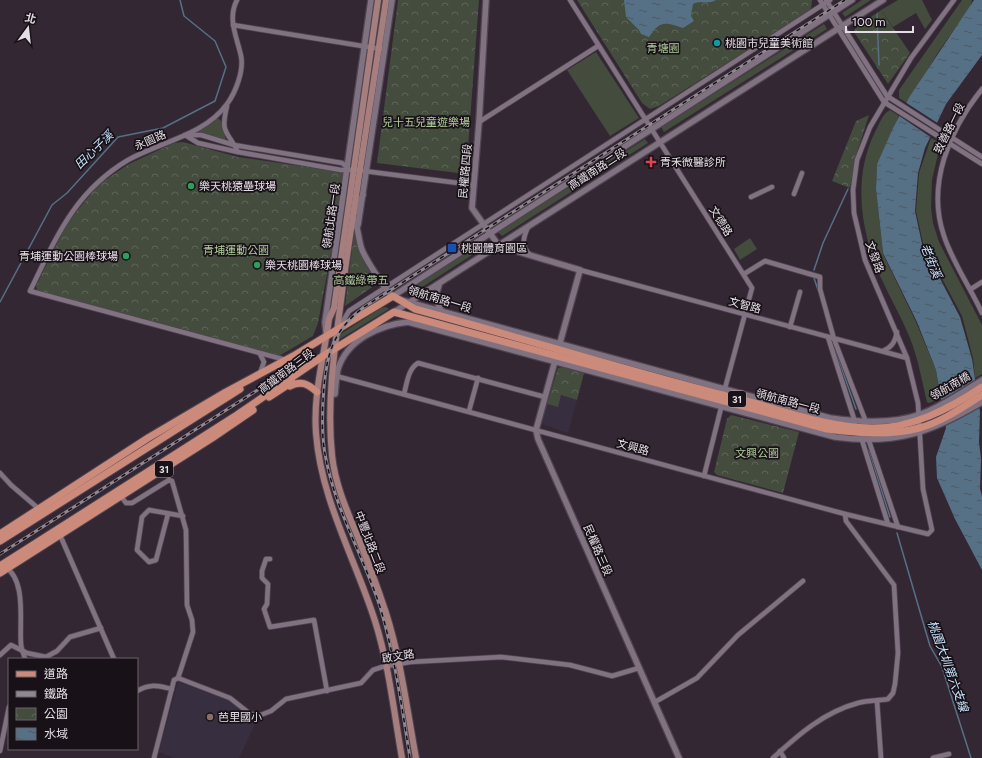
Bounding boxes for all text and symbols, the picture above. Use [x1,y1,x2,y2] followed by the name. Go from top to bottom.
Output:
[8,8,48,48] north arrow
[846,8,913,34] scale bar
[23,11,37,27] text: 北
[852,15,886,29] text: 100 m
[725,37,813,50] place label: 桃園市兒童美術館
[712,38,722,48] marker: 桃園市兒童美術館
[647,42,680,55] park label: 青塘園
[932,101,967,156] street label: 致善路一段
[382,116,470,129] park label: 兒十五兒童遊樂場
[72,127,118,172] water label: 田心子溪
[132,128,168,153] street label: 永園路
[457,143,474,199] street label: 民權路四段
[566,146,628,193] street label: 高鐵南路二段
[645,156,657,168] marker: 青禾微醫診所
[660,156,726,169] place label: 青禾微醫診所
[199,180,276,193] place label: 樂天桃猿壘球場
[186,181,196,191] marker: 樂天桃猿壘球場
[320,182,343,250] street label: 領航北路一段
[706,204,735,239] street label: 文德路
[863,239,886,275] street label: 文發路
[446,242,458,254] marker: 桃園體育園區
[461,242,527,255] place label: 桃園體育園區
[918,242,945,282] water label: 老街溪
[203,244,269,257] park label: 青埔運動公園
[19,250,118,263] place label: 青埔運動公園棒球場
[121,251,131,261] marker: 青埔運動公園棒球場
[265,259,342,272] place label: 樂天桃園棒球場
[252,260,262,270] marker: 樂天桃園棒球場
[334,274,389,287] park label: 高鐵綠帶五
[406,284,473,315] street label: 領航南路一段
[727,295,762,316] street label: 文智路
[256,346,317,396] street label: 高鐵南路三段
[928,370,973,403] street label: 領航南橋
[754,387,821,416] street label: 領航南路一段
[728,391,746,407] road number: 31
[615,437,650,458] street label: 文興路
[735,447,779,460] park label: 文興公園
[155,461,173,477] road number: 31
[352,509,387,575] street label: 中豐北路二段
[580,522,615,578] street label: 民權路三段
[925,618,972,715] water label: 桃園大圳第六支線
[381,647,415,665] street label: 啟文路
[8,658,138,750] legend
[44,667,68,681] text: 道路
[44,687,68,701] text: 鐵路
[44,707,68,721] text: 公園
[218,711,262,724] place label: 芭里國小
[205,712,215,722] marker: 芭里國小
[44,727,68,741] text: 水域

